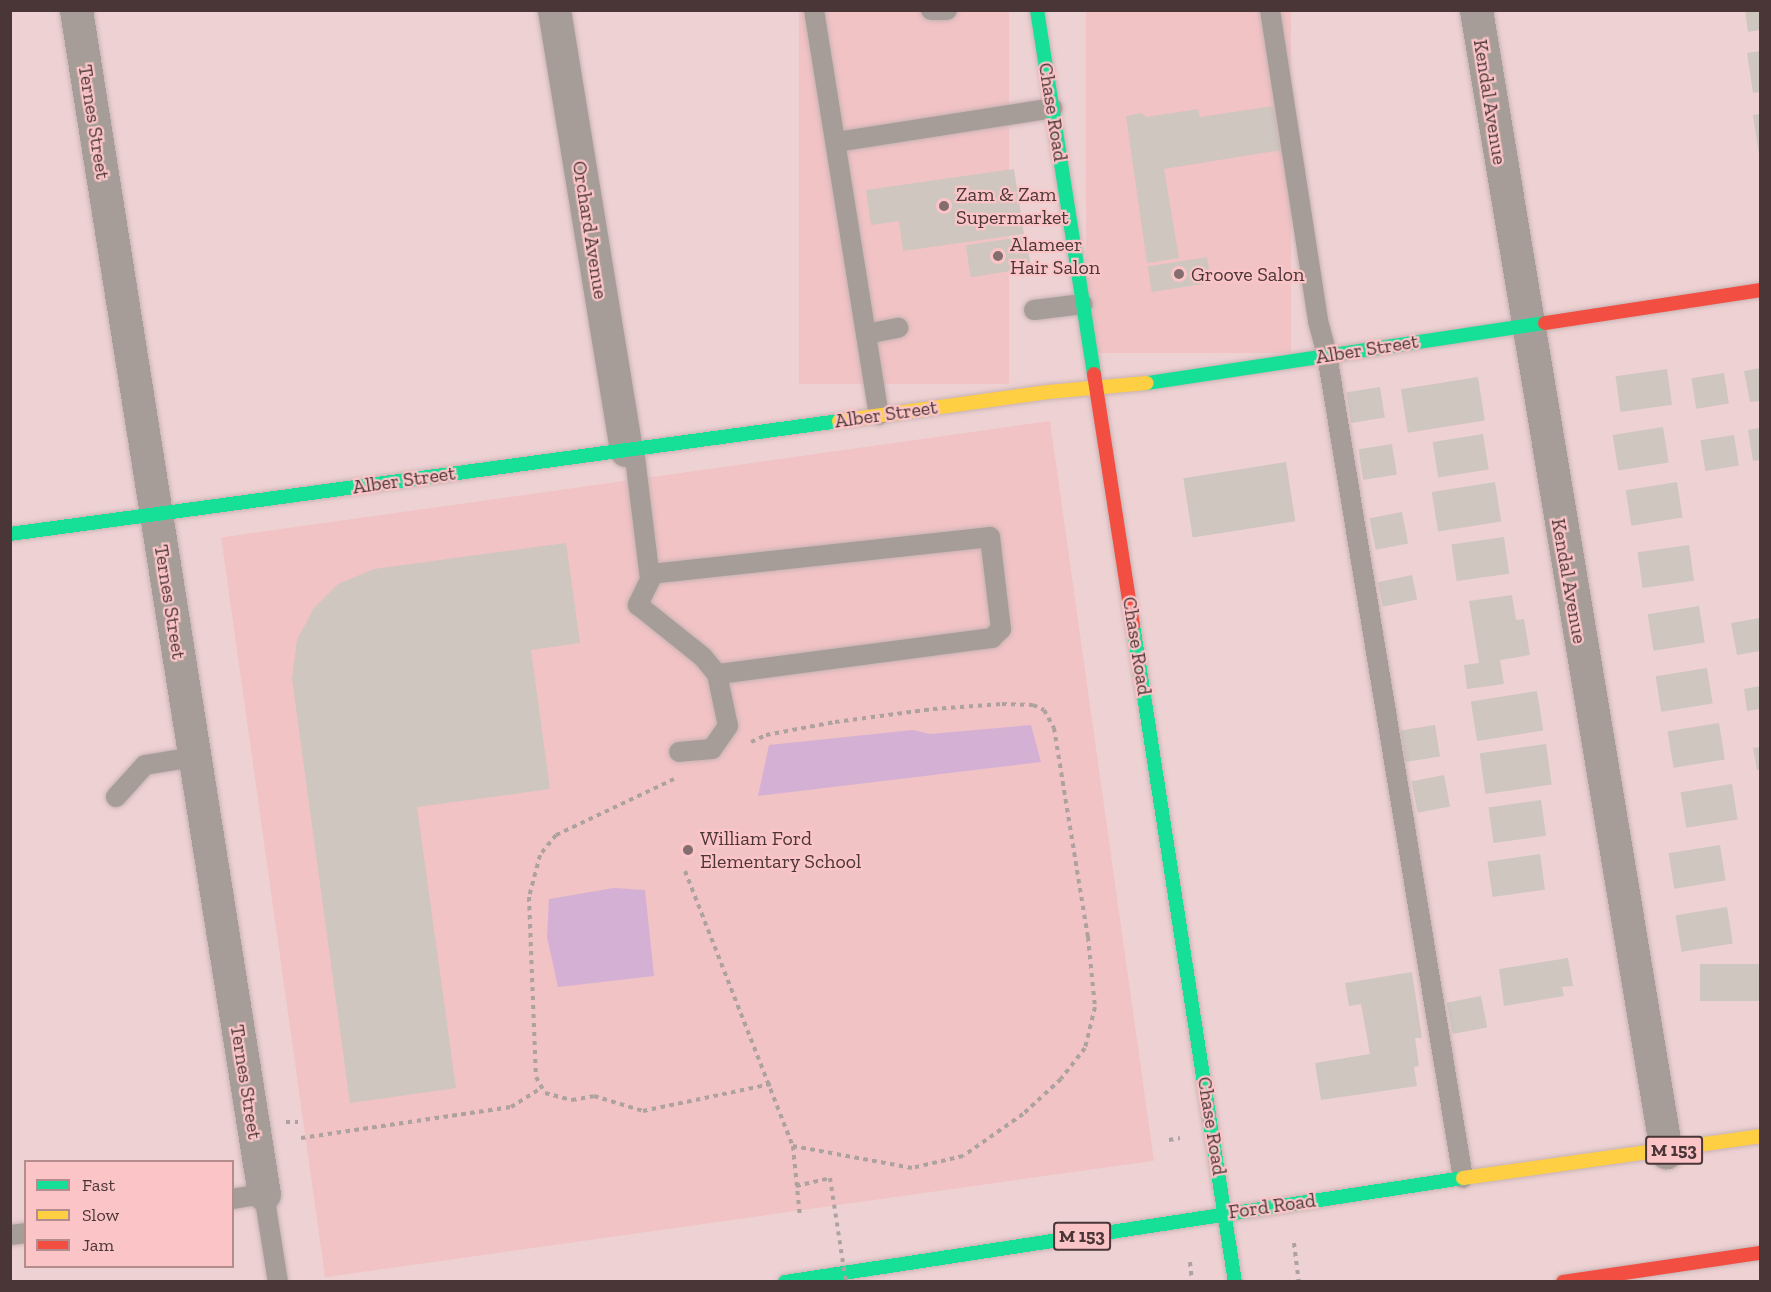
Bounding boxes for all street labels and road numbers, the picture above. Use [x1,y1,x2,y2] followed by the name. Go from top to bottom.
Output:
[1468,37,1512,167] street label: Kendal Avenue
[1033,61,1073,163] street label: Chase Road
[73,63,115,181] street label: Ternes Street
[567,159,613,301] street label: Orchard Avenue
[1314,329,1420,369] street label: Alber Street
[833,395,939,433] street label: Alber Street
[351,461,457,499] street label: Alber Street
[1546,516,1592,646] street label: Kendal Avenue
[149,543,191,661] street label: Ternes Street
[1117,595,1157,697] street label: Chase Road
[225,1023,267,1141] street label: Ternes Street
[1192,1075,1232,1177] street label: Chase Road
[1644,1135,1704,1165] road number: M 153
[1227,1188,1317,1224] street label: Ford Road
[1052,1221,1112,1251] road number: M 153

